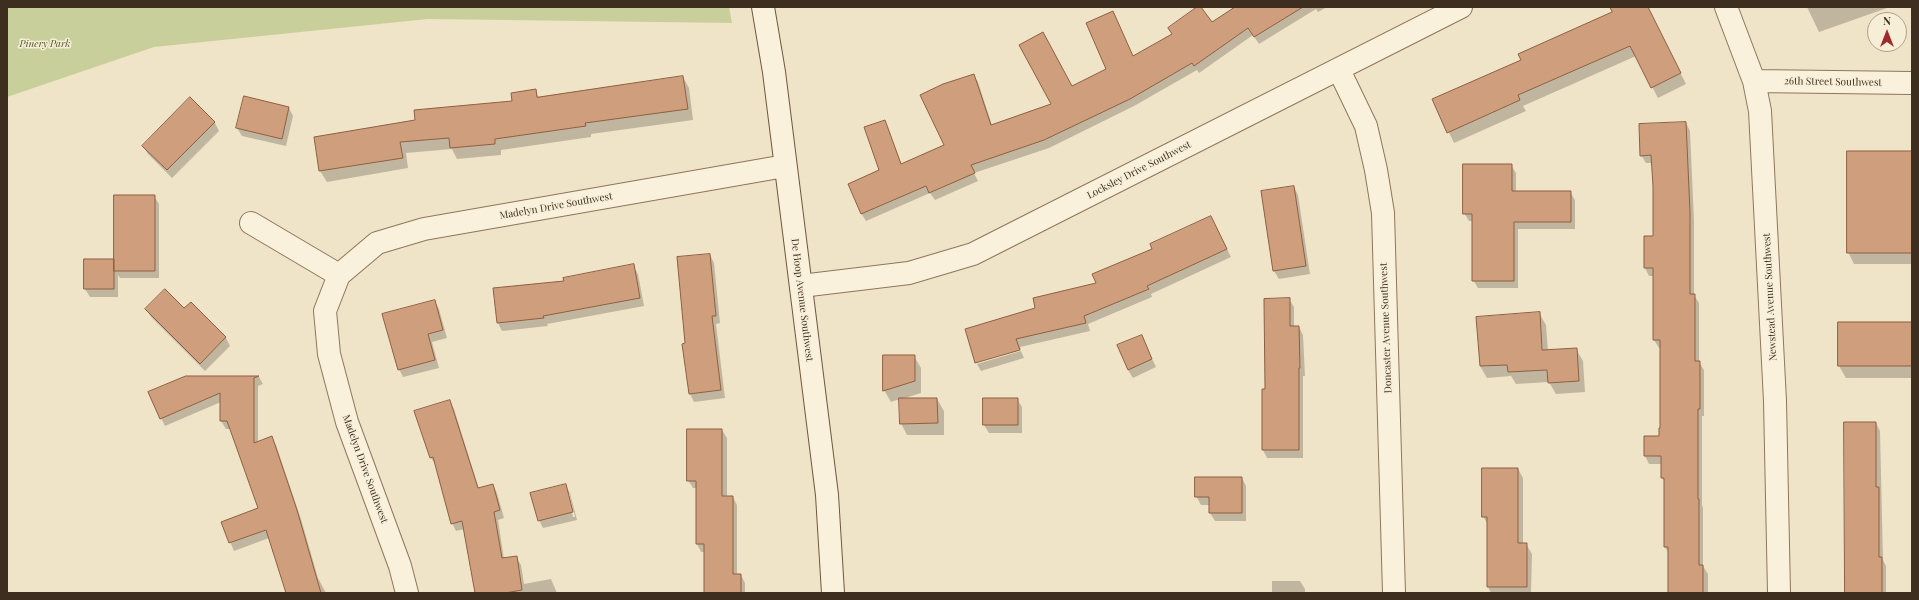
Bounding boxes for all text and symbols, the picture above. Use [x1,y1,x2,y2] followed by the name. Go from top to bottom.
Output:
[1867,12,1907,52] north arrow
[1883,13,1891,28] text: N
[19,38,71,50] park label: Pinery Park
[1784,75,1882,89] street label: 26th Street Southwest
[1085,139,1193,201] street label: Locksley Drive Southwest
[499,190,613,222] street label: Madelyn Drive Southwest
[1761,233,1779,361] street label: Newstead Avenue Southwest
[789,238,815,362] street label: De Hoop Avenue Southwest
[1378,262,1394,394] street label: Doncaster Avenue Southwest
[340,413,390,525] street label: Madelyn Drive Southwest

